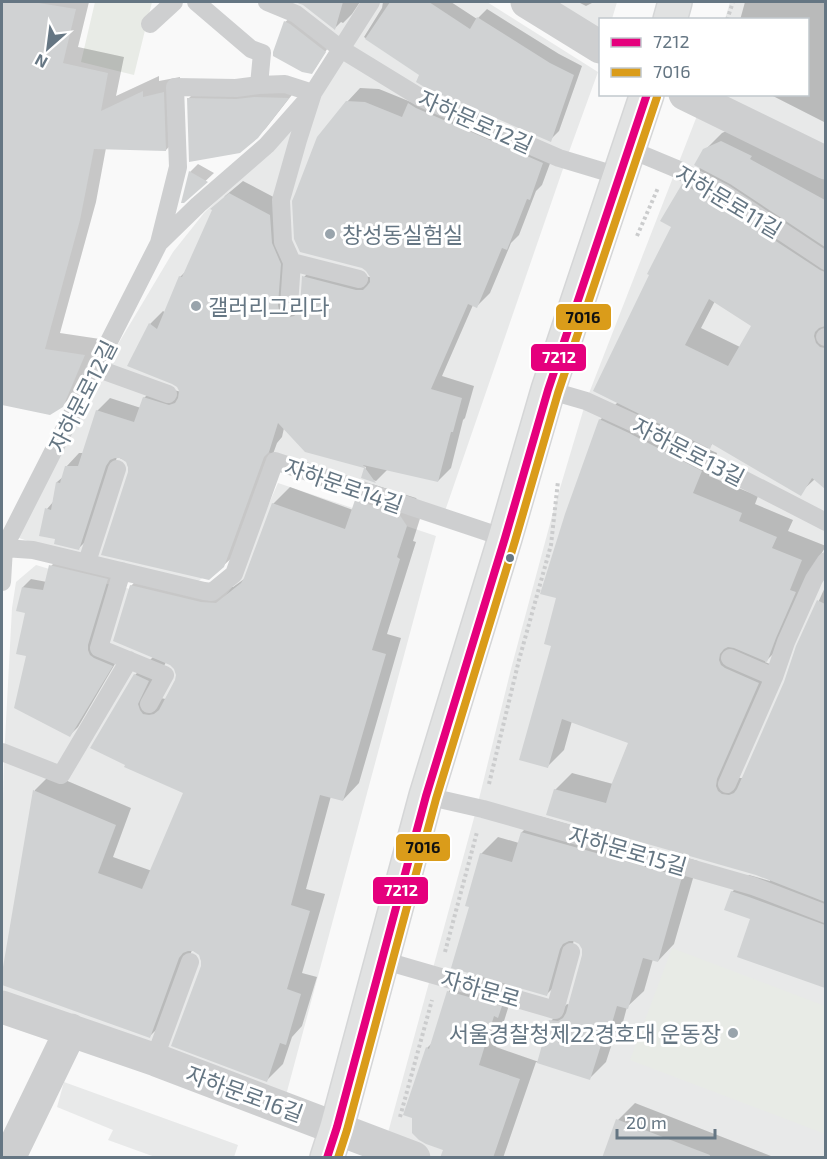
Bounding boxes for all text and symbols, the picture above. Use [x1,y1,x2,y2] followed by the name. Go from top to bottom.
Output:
[18,18,78,78] north arrow
[599,18,809,96] legend
[653,30,690,52] text: 7212
[31,51,50,73] text: N
[653,60,691,82] text: 7016
[415,84,537,158] street label: 자하문로12길
[671,159,787,243] street label: 자하문로11길
[342,221,463,247] place label: 창성동실험실
[323,227,337,241] marker: 창성동실험실
[208,293,329,319] place label: 갤러리그리다
[189,299,203,313] marker: 갤러리그리다
[555,303,612,331] line badge: 7016
[566,307,600,326] text: 7016
[43,336,121,456] street label: 자하문로12길
[530,343,587,372] line badge: 7212
[542,347,576,366] text: 7212
[629,412,749,490] street label: 자하문로13길
[281,453,407,517] street label: 자하문로14길
[504,552,516,564] unlabelled marker
[566,821,690,879] street label: 자하문로15길
[395,833,451,862] line badge: 7016
[406,837,440,856] text: 7016
[372,876,429,905] line badge: 7212
[384,880,418,899] text: 7212
[439,964,523,1012] street label: 자하문로
[448,1020,721,1046] place label: 서울경찰청제22경호대 운동장
[726,1026,740,1040] marker: 서울경찰청제22경호대 운동장
[183,1060,307,1126] street label: 자하문로16길
[617,1102,714,1140] scale bar
[626,1111,667,1133] text: 20 m

